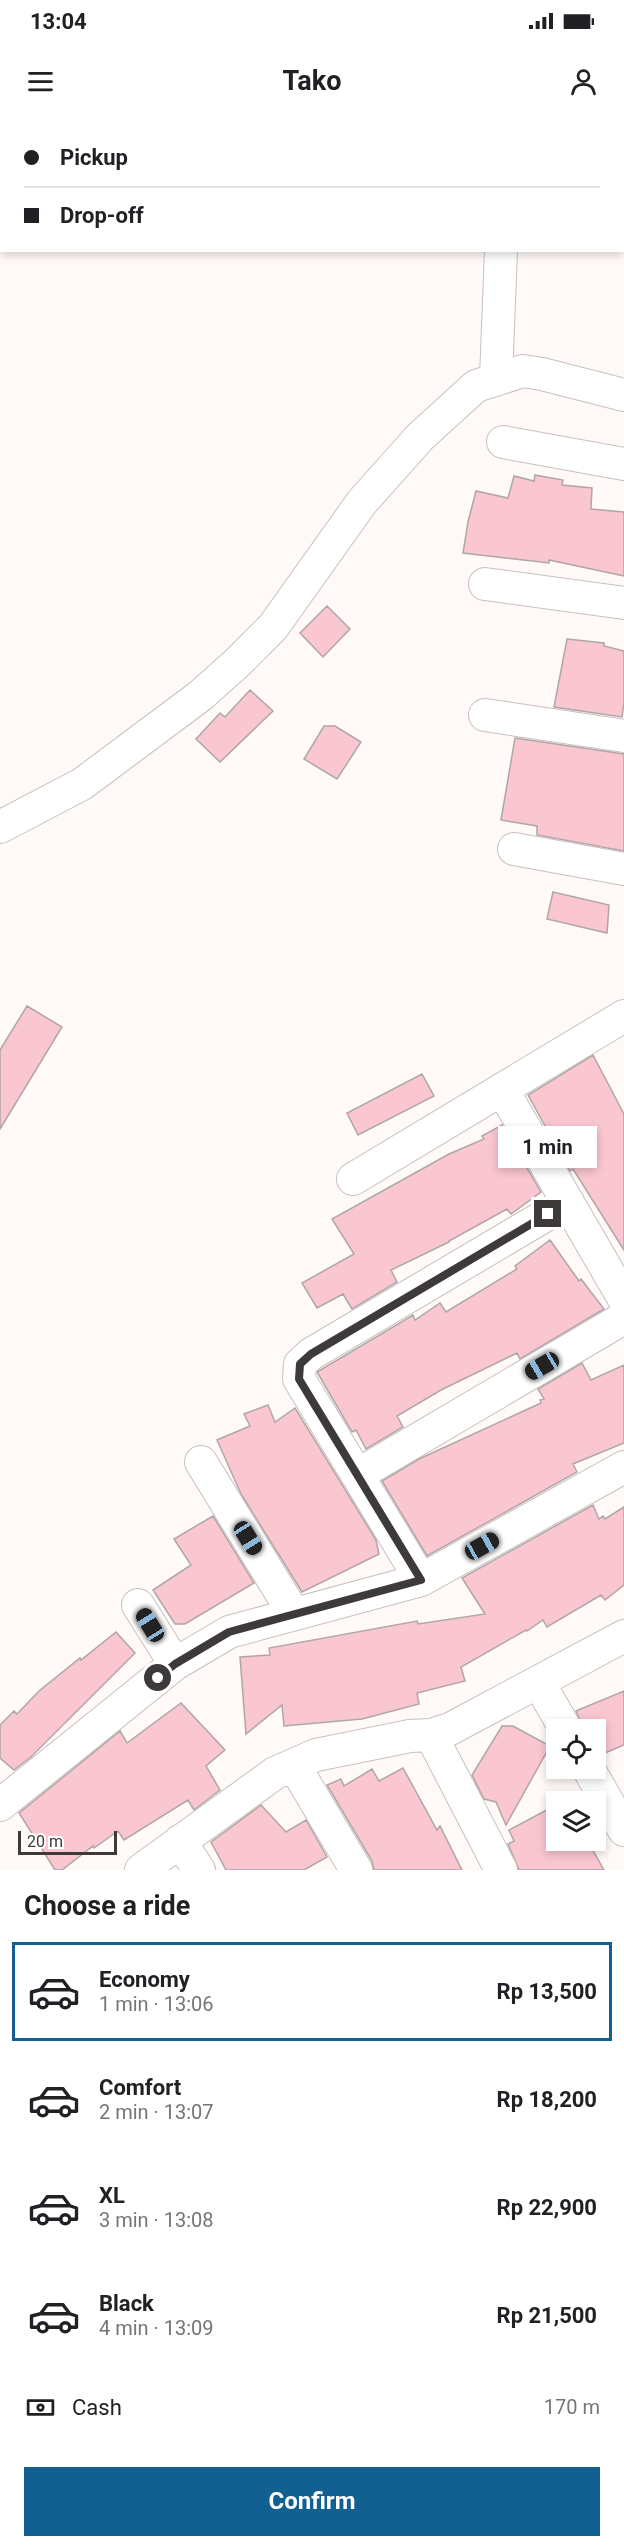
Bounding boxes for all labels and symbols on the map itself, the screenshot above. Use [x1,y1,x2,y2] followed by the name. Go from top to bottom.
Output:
[498,1127,598,1169] callout: 1 min
[534,1200,561,1227] route end
[522,1349,562,1383] car
[231,1518,265,1558] car
[462,1529,502,1563] car
[133,1605,167,1645] car
[144,1664,171,1691] route start
[18,1828,117,1856] scale bar

